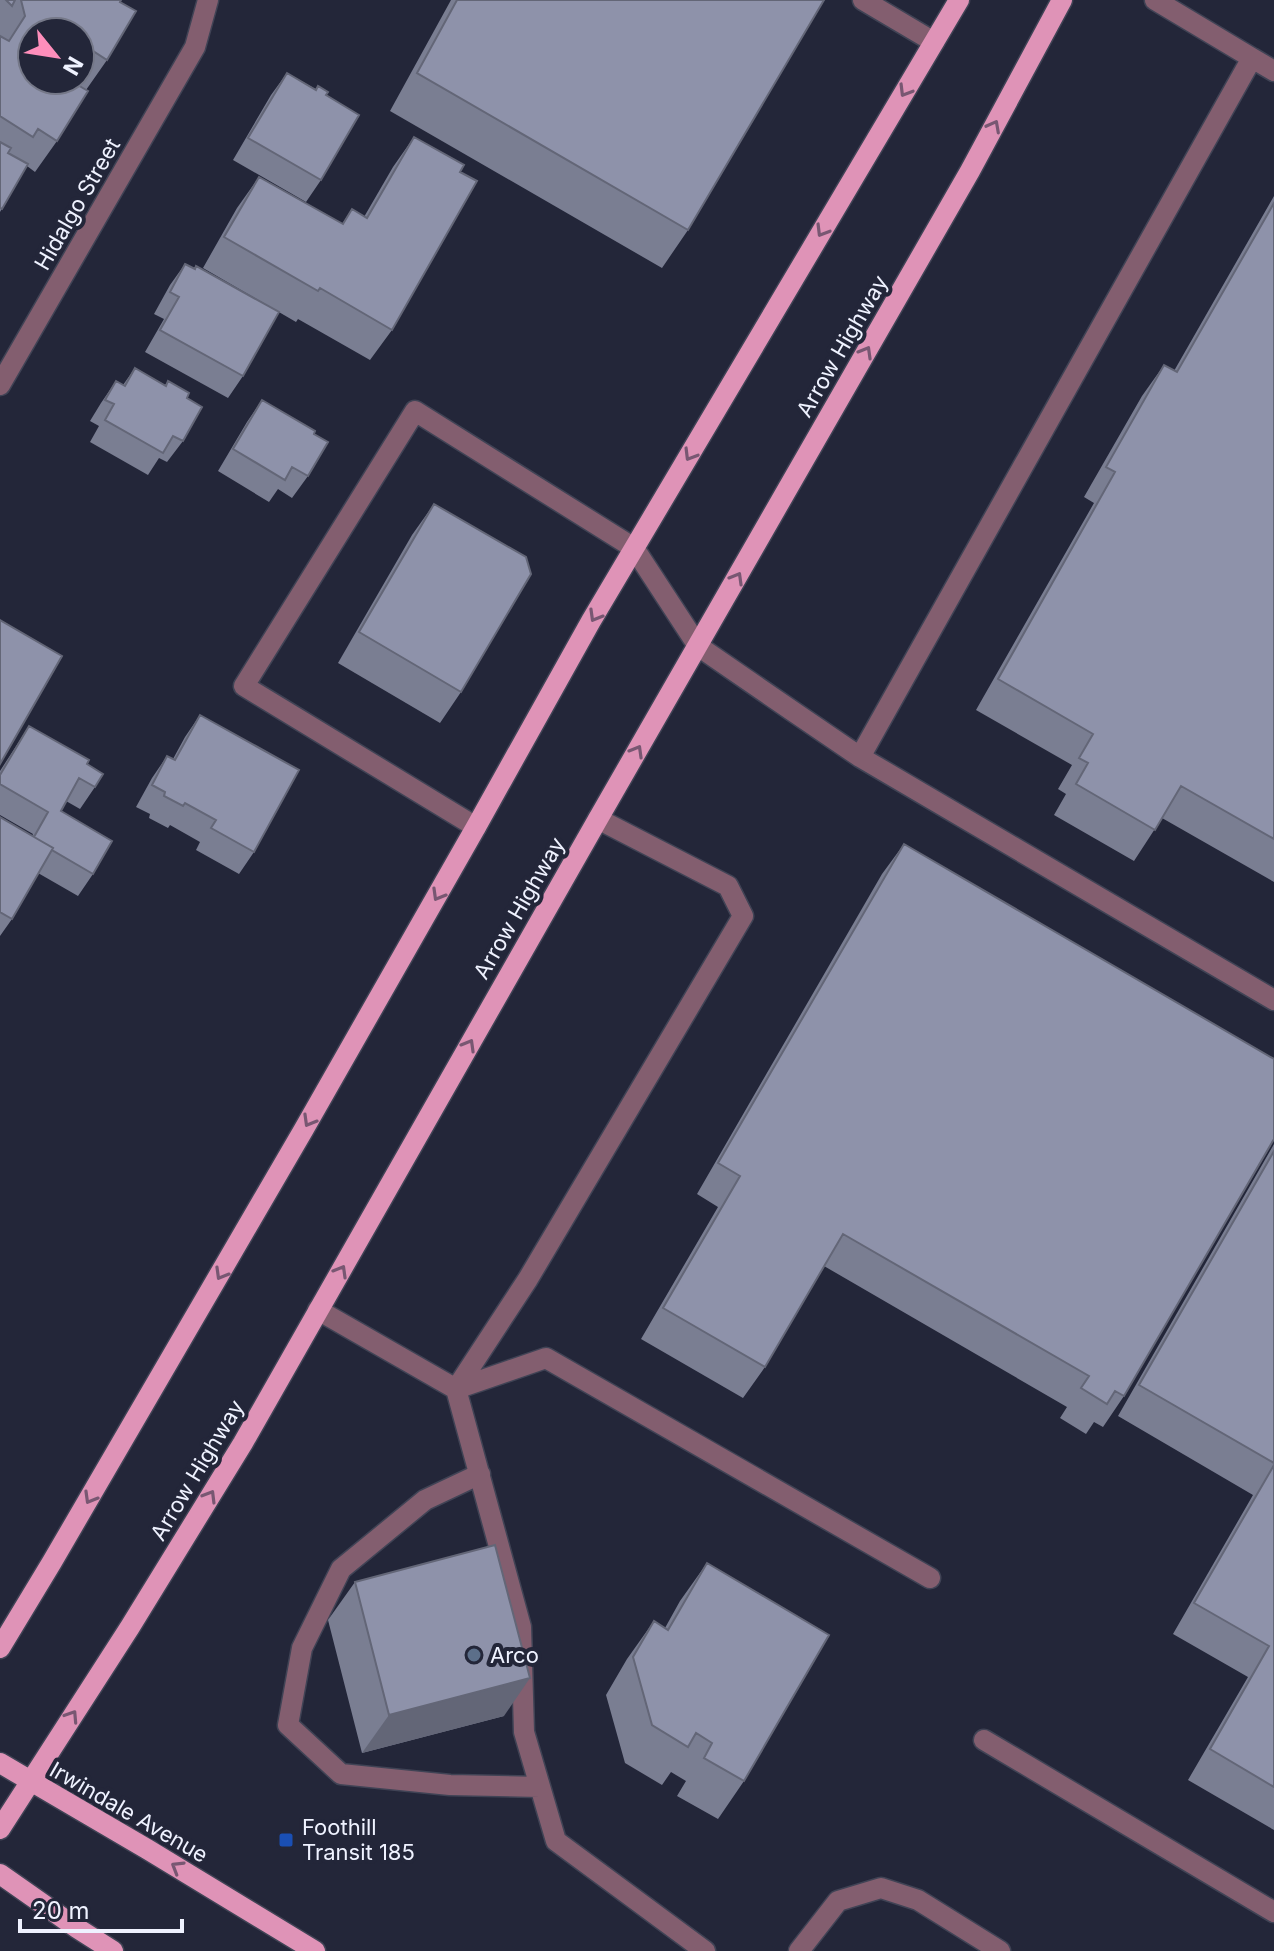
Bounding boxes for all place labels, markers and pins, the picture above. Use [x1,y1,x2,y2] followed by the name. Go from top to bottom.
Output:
[490,1642,539,1668] place label: Arco
[465,1646,483,1664] marker: Arco
[302,1814,415,1865] place label: Foothill Transit 185
[277,1831,295,1849] marker: Foothill Transit 185

